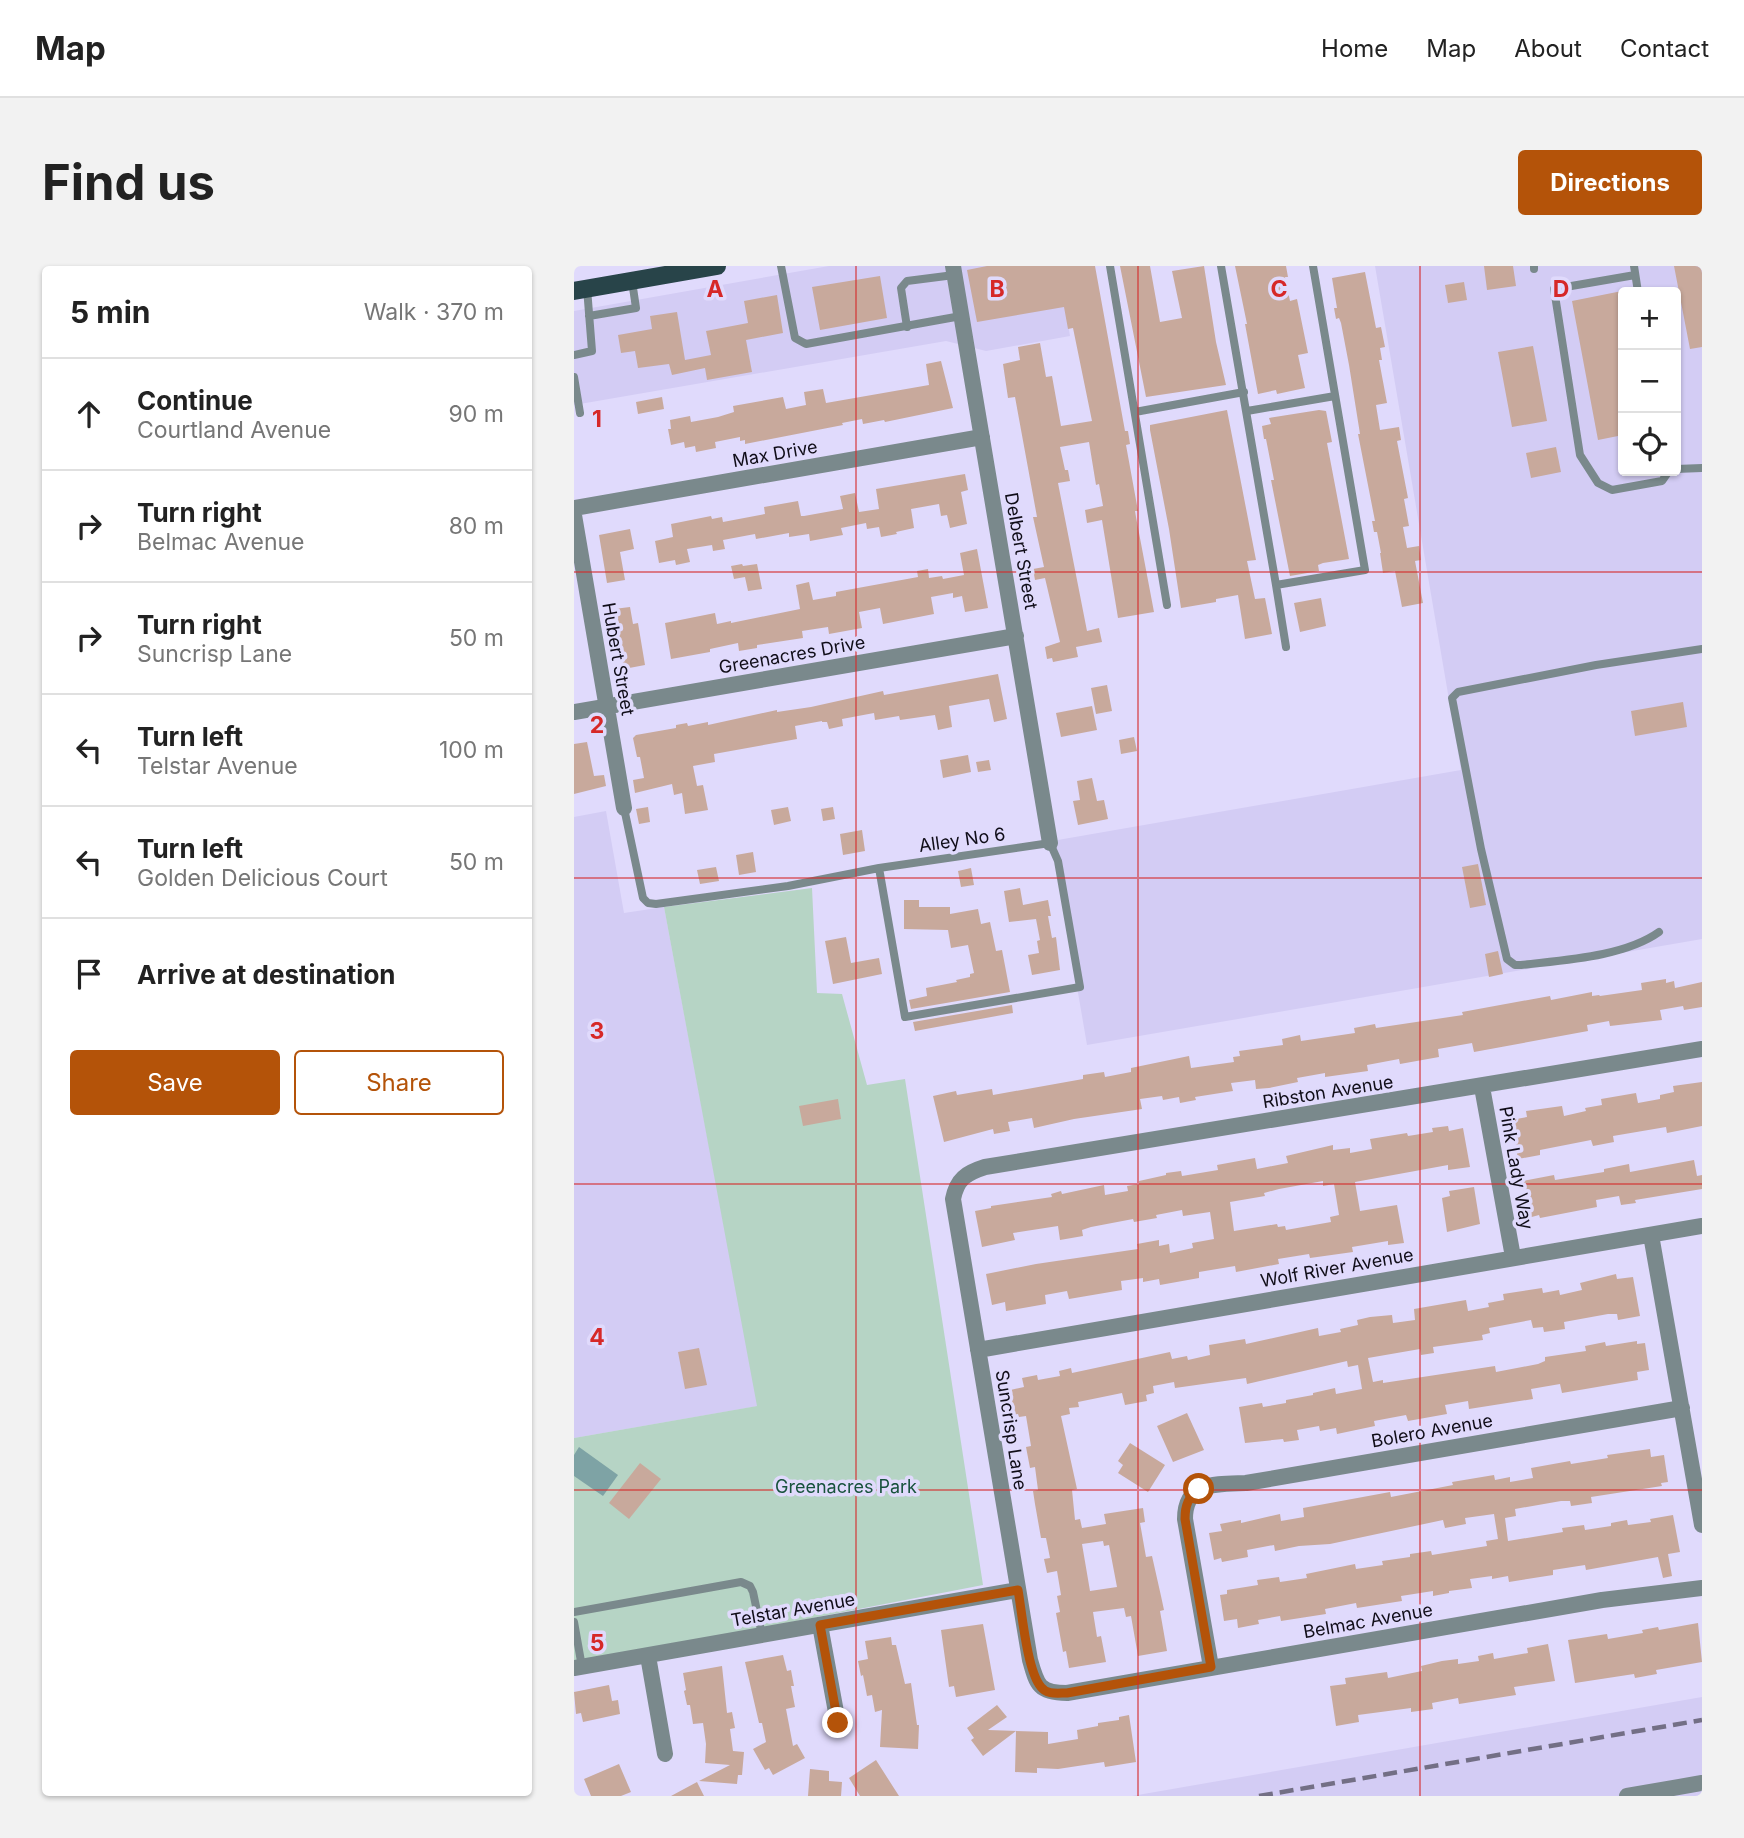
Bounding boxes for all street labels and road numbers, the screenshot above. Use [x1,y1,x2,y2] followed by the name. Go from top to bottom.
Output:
[731,436,819,471] street label: Max Drive
[1001,491,1042,611] street label: Delbert Street
[598,601,639,717] street label: Hubert Street
[717,631,867,678] street label: Greenacres Drive
[917,823,1006,856] street label: Alley No 6
[1261,1071,1395,1112] street label: Ribston Avenue
[1495,1105,1538,1231] street label: Pink Lady Way
[1259,1244,1415,1291] street label: Wolf River Avenue
[992,1368,1031,1492] street label: Suncrisp Lane
[1370,1409,1494,1452] street label: Bolero Avenue
[729,1588,857,1631] street label: Telstar Avenue
[1302,1599,1434,1642] street label: Belmac Avenue

